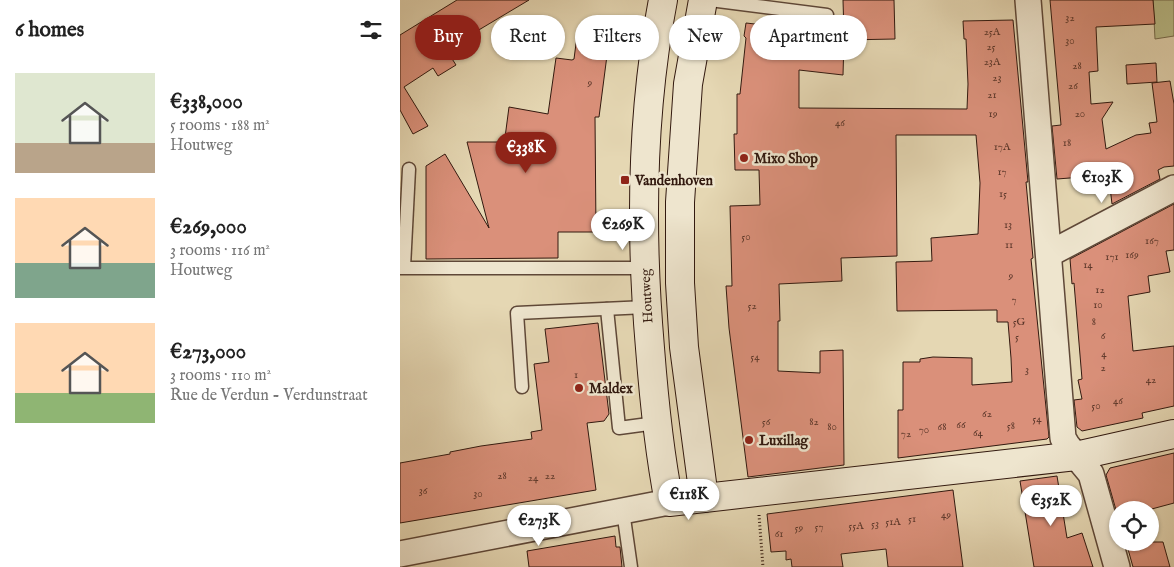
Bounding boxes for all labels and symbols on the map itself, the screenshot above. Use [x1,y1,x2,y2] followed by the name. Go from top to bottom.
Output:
[1065,11,1075,25] house number: 32
[984,25,1001,39] house number: 25A
[1065,34,1075,48] house number: 30
[986,40,996,54] house number: 25
[984,55,1001,69] house number: 23A
[1072,59,1082,73] house number: 28
[992,71,1002,85] house number: 23
[587,76,593,90] house number: 9
[1068,79,1078,93] house number: 26
[987,88,997,102] house number: 21
[989,107,998,121] house number: 19
[1075,107,1085,121] house number: 20
[835,116,845,130] house number: 46
[491,132,561,174] pin: €338K
[1063,136,1071,150] house number: 18
[994,140,1011,154] house number: 17A
[754,150,818,168] place label: Mixo Shop
[738,152,750,164] marker: Mixo Shop
[1067,162,1137,204] pin: €103K
[997,165,1007,179] house number: 17
[634,172,713,190] place label: Vandenhoven
[619,174,631,186] marker: Vandenhoven
[999,187,1007,201] house number: 15
[588,208,658,251] pin: €269K
[1004,218,1012,232] house number: 13
[741,230,751,244] house number: 50
[1145,234,1159,248] house number: 167
[1005,238,1013,252] house number: 11
[1125,248,1139,262] house number: 169
[1105,250,1119,264] house number: 171
[1083,258,1093,272] house number: 14
[637,268,657,324] street label: Houtweg
[1008,269,1014,283] house number: 9
[1095,283,1105,297] house number: 12
[1011,293,1017,307] house number: 7
[1093,298,1103,312] house number: 10
[747,299,757,313] house number: 52
[1013,315,1026,329] house number: 5G
[1092,315,1096,329] house number: 8
[1101,329,1106,343] house number: 6
[1015,330,1019,344] house number: 5
[1101,347,1107,361] house number: 4
[750,350,760,364] house number: 54
[1100,361,1106,375] house number: 2
[1025,363,1029,377] house number: 3
[574,368,578,382] house number: 1
[1146,373,1156,387] house number: 42
[589,380,633,398] place label: Maldex
[573,382,585,394] marker: Maldex
[1113,394,1123,408] house number: 46
[1091,399,1101,413] house number: 50
[982,407,992,421] house number: 62
[1032,412,1042,426] house number: 54
[762,415,771,429] house number: 56
[809,415,819,429] house number: 82
[956,418,966,432] house number: 66
[1007,419,1015,433] house number: 58
[827,420,837,434] house number: 80
[938,420,946,434] house number: 68
[919,423,929,437] house number: 70
[973,426,984,440] house number: 64
[901,427,911,441] house number: 72
[759,432,809,450] place label: Luxillag
[743,434,755,446] marker: Luxillag
[497,469,507,483] house number: 28
[545,469,555,483] house number: 22
[528,471,539,485] house number: 24
[654,478,724,521] pin: €118K
[419,484,428,498] house number: 36
[1016,484,1086,527] pin: €352K
[473,487,483,501] house number: 30
[504,504,574,547] pin: €273K
[941,508,951,522] house number: 49
[908,512,916,526] house number: 51
[885,515,901,529] house number: 51A
[871,517,879,531] house number: 53
[848,519,864,533] house number: 55A
[814,520,824,534] house number: 57
[795,521,804,535] house number: 59
[775,527,783,541] house number: 61

